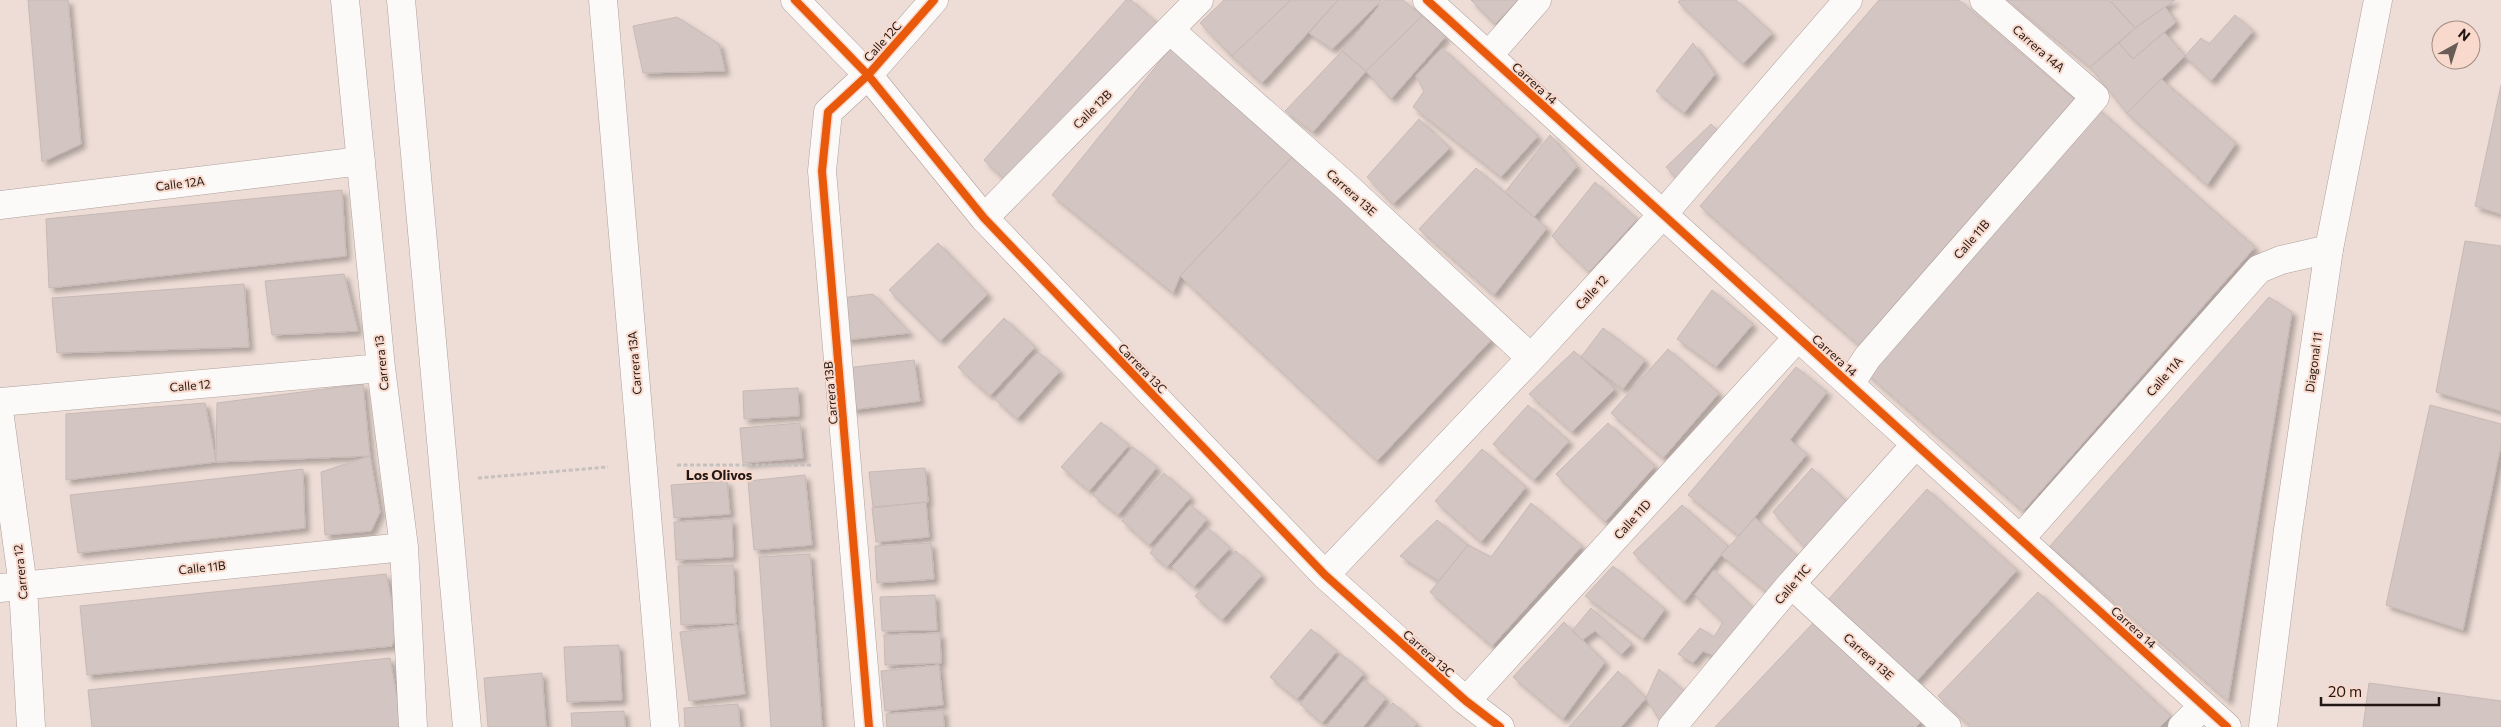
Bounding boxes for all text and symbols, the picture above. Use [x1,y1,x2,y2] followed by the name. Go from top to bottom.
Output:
[860,18,904,64] street label: Calle 12C
[2431,20,2481,70] north arrow
[2010,22,2068,74] street label: Carrera 14A
[2455,25,2474,44] text: N
[1510,59,1560,107] street label: Carrera 14
[1070,87,1114,131] street label: Calle 12B
[1324,166,1380,218] street label: Carrera 13E
[155,173,205,193] street label: Calle 12A
[1950,216,1992,261] street label: Calle 11B
[1572,272,1610,312] street label: Calle 12
[624,331,644,395] street label: Carrera 13A
[1810,331,1860,379] street label: Carrera 14
[2302,331,2324,393] street label: Diagonal 11
[371,335,391,391] street label: Carrera 13
[1116,340,1170,396] street label: Carrera 13C
[2143,353,2185,399] street label: Calle 11A
[820,361,840,425] street label: Carrera 13B
[169,376,211,394] street label: Calle 12
[686,466,753,483] district label: Los Olivos
[1611,496,1653,542] street label: Calle 11D
[10,543,30,600] street label: Carrera 12
[178,558,226,576] street label: Calle 11B
[1771,561,1813,607] street label: Calle 11C
[2109,603,2159,651] street label: Carrera 14
[1401,627,1457,679] street label: Carrera 13C
[1841,630,1897,682] street label: Carrera 13E
[2321,674,2438,706] scale bar
[2328,682,2362,700] text: 20 m

